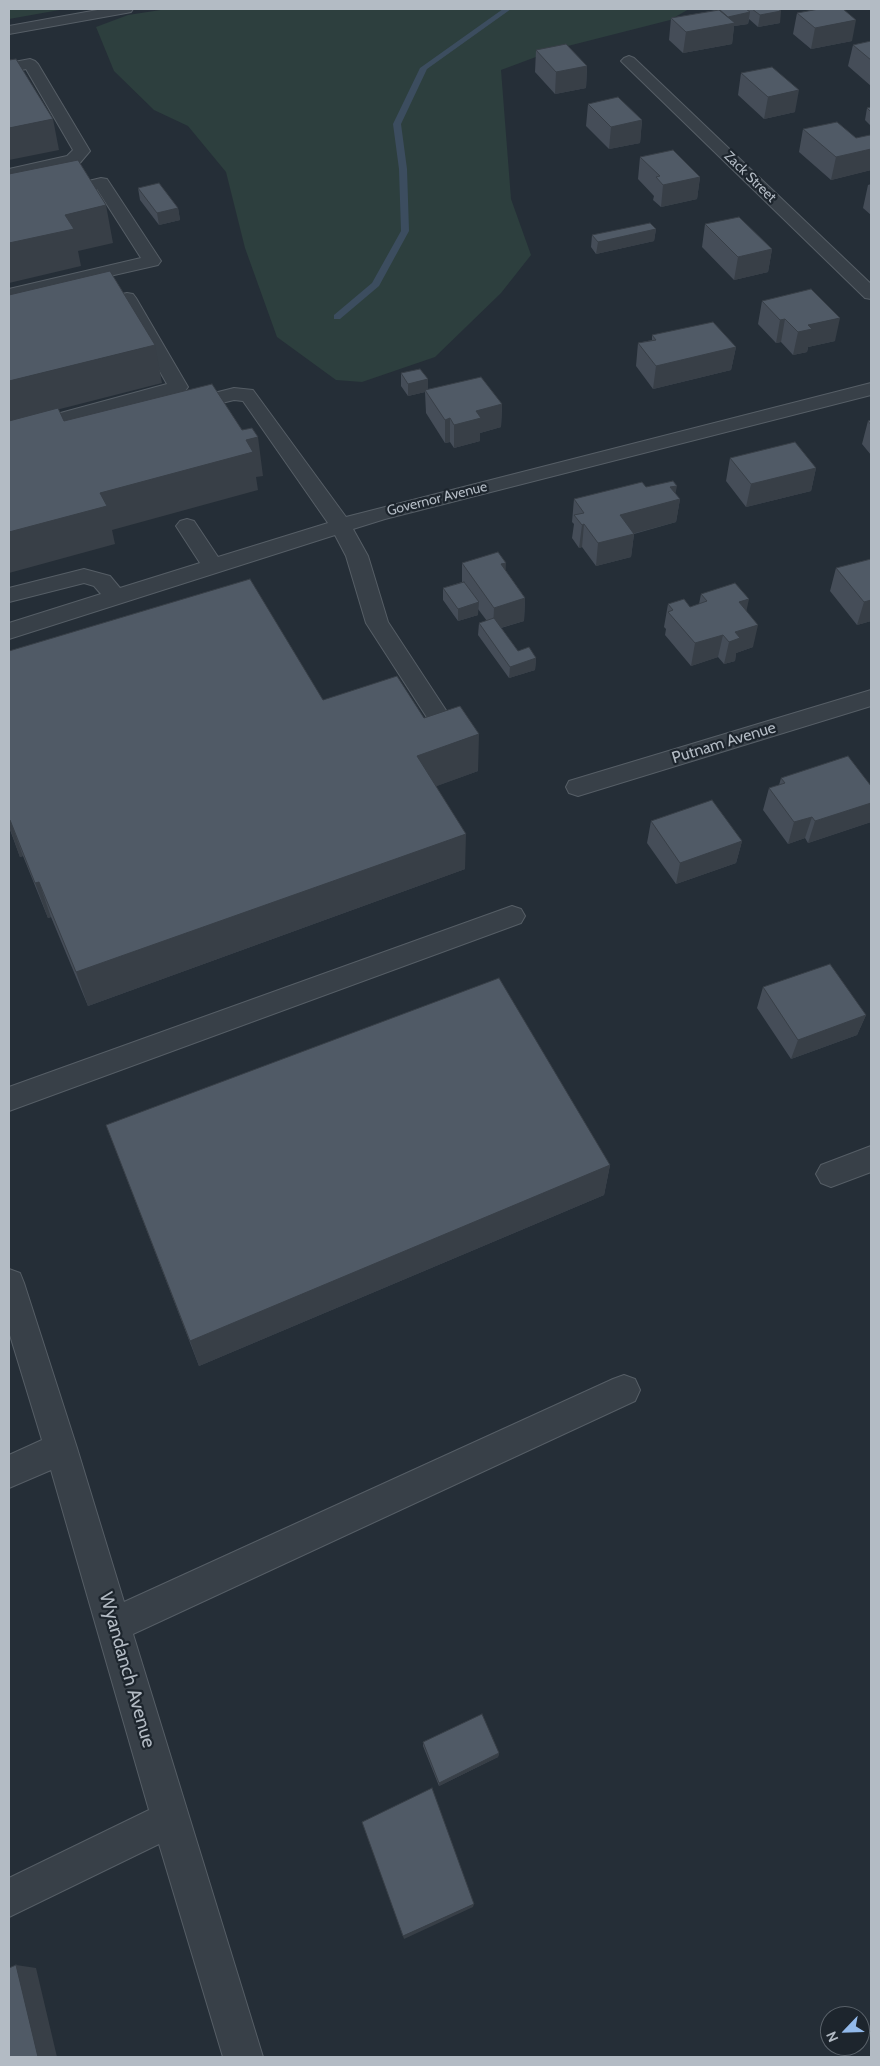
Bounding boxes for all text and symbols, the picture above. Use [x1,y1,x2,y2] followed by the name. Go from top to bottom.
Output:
[720,148,780,206] street label: Zack Street
[385,478,489,520] street label: Governor Avenue
[670,718,778,768] street label: Putnam Avenue
[94,1590,160,1750] street label: Wyandanch Avenue
[820,2006,870,2056] north arrow
[822,2029,842,2045] text: N

